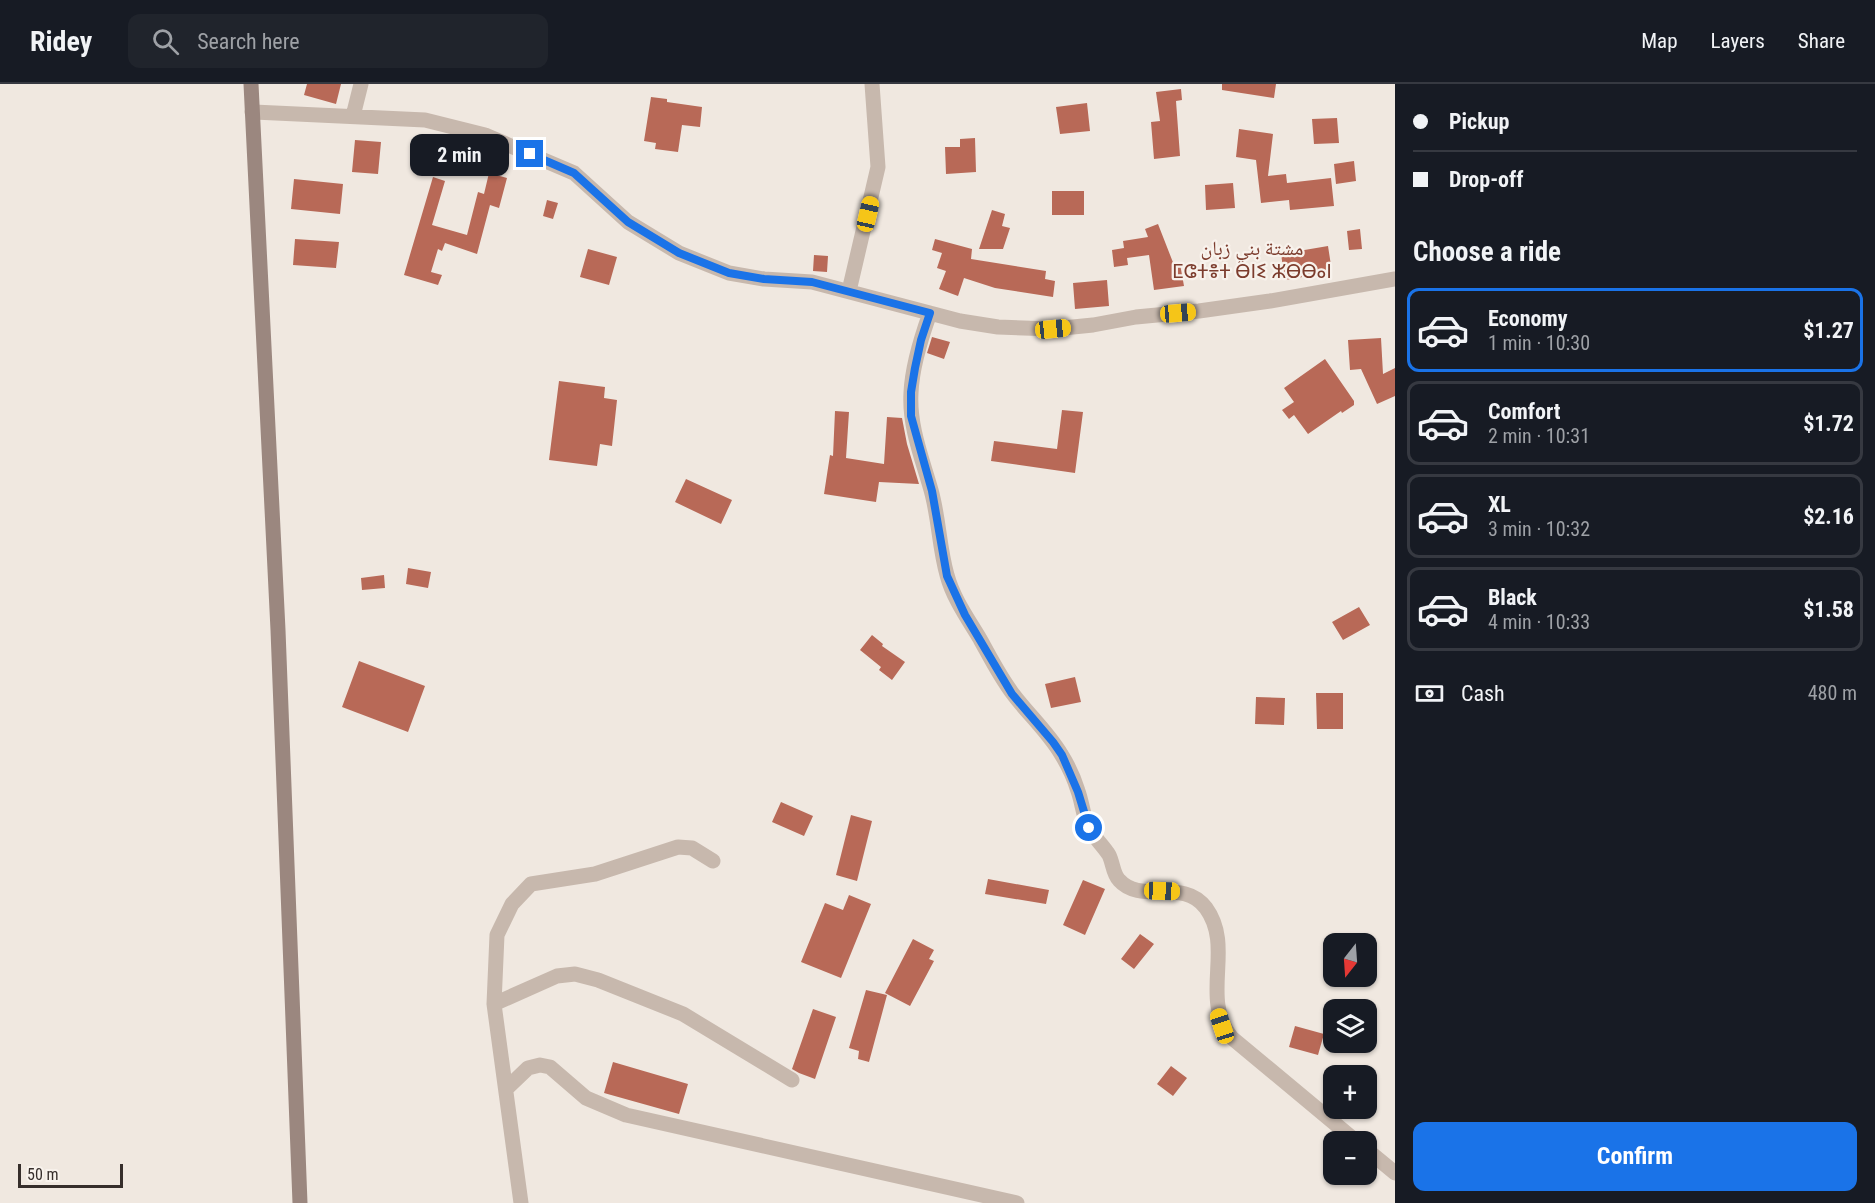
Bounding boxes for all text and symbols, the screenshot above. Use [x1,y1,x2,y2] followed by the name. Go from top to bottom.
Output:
[128,14,548,68] search box
[30,25,92,58] text: Ridey
[149,25,182,58] icon: search
[197,29,299,54] text: Search here
[1641,29,1678,53] text: Map
[1711,29,1765,53] text: Layers
[1798,29,1845,53] text: Share
[1449,109,1509,134] text: Pickup
[410,133,509,175] callout: 2 min
[516,140,543,167] route end
[437,143,482,167] text: 2 min
[1449,167,1523,192] text: Drop-off
[855,194,881,234] car
[1172,236,1332,283] district label: مشتة بني زبان ⵎⵛⵜⴻⵜ ⴱⵏⵉ ⵣⴱⴱⴰⵏ
[1413,236,1561,268] text: Choose a ride
[1159,302,1197,324] car
[1416,303,1470,357] icon: car
[1488,306,1568,331] text: Economy
[1034,318,1072,340] car
[1803,318,1854,343] text: $1.27
[1488,331,1590,355] text: 1 min · 10:30
[1416,396,1470,450] icon: car
[1488,399,1561,424] text: Comfort
[1803,411,1854,436] text: $1.72
[1488,424,1590,448] text: 2 min · 10:31
[1416,489,1470,543] icon: car
[1488,492,1511,517] text: XL
[1803,504,1854,529] text: $2.16
[1488,517,1590,541] text: 3 min · 10:32
[1416,582,1470,636] icon: car
[1488,585,1537,610] text: Black
[1803,597,1854,622] text: $1.58
[1488,610,1590,634] text: 4 min · 10:33
[1413,677,1446,710] icon: cash
[1461,681,1505,706] text: Cash
[1808,681,1857,705] text: 480 m
[1075,814,1102,841] route start
[1144,881,1180,901] car
[1323,933,1377,987] north arrow
[1323,933,1377,1185] map controls
[1323,999,1377,1053] button: layers
[1208,1006,1236,1046] car
[1323,1065,1377,1119] button: +
[1413,1122,1857,1191] button: Confirm
[1323,1131,1377,1185] button: −
[18,1161,123,1188] scale bar
[27,1165,59,1184] text: 50 m

